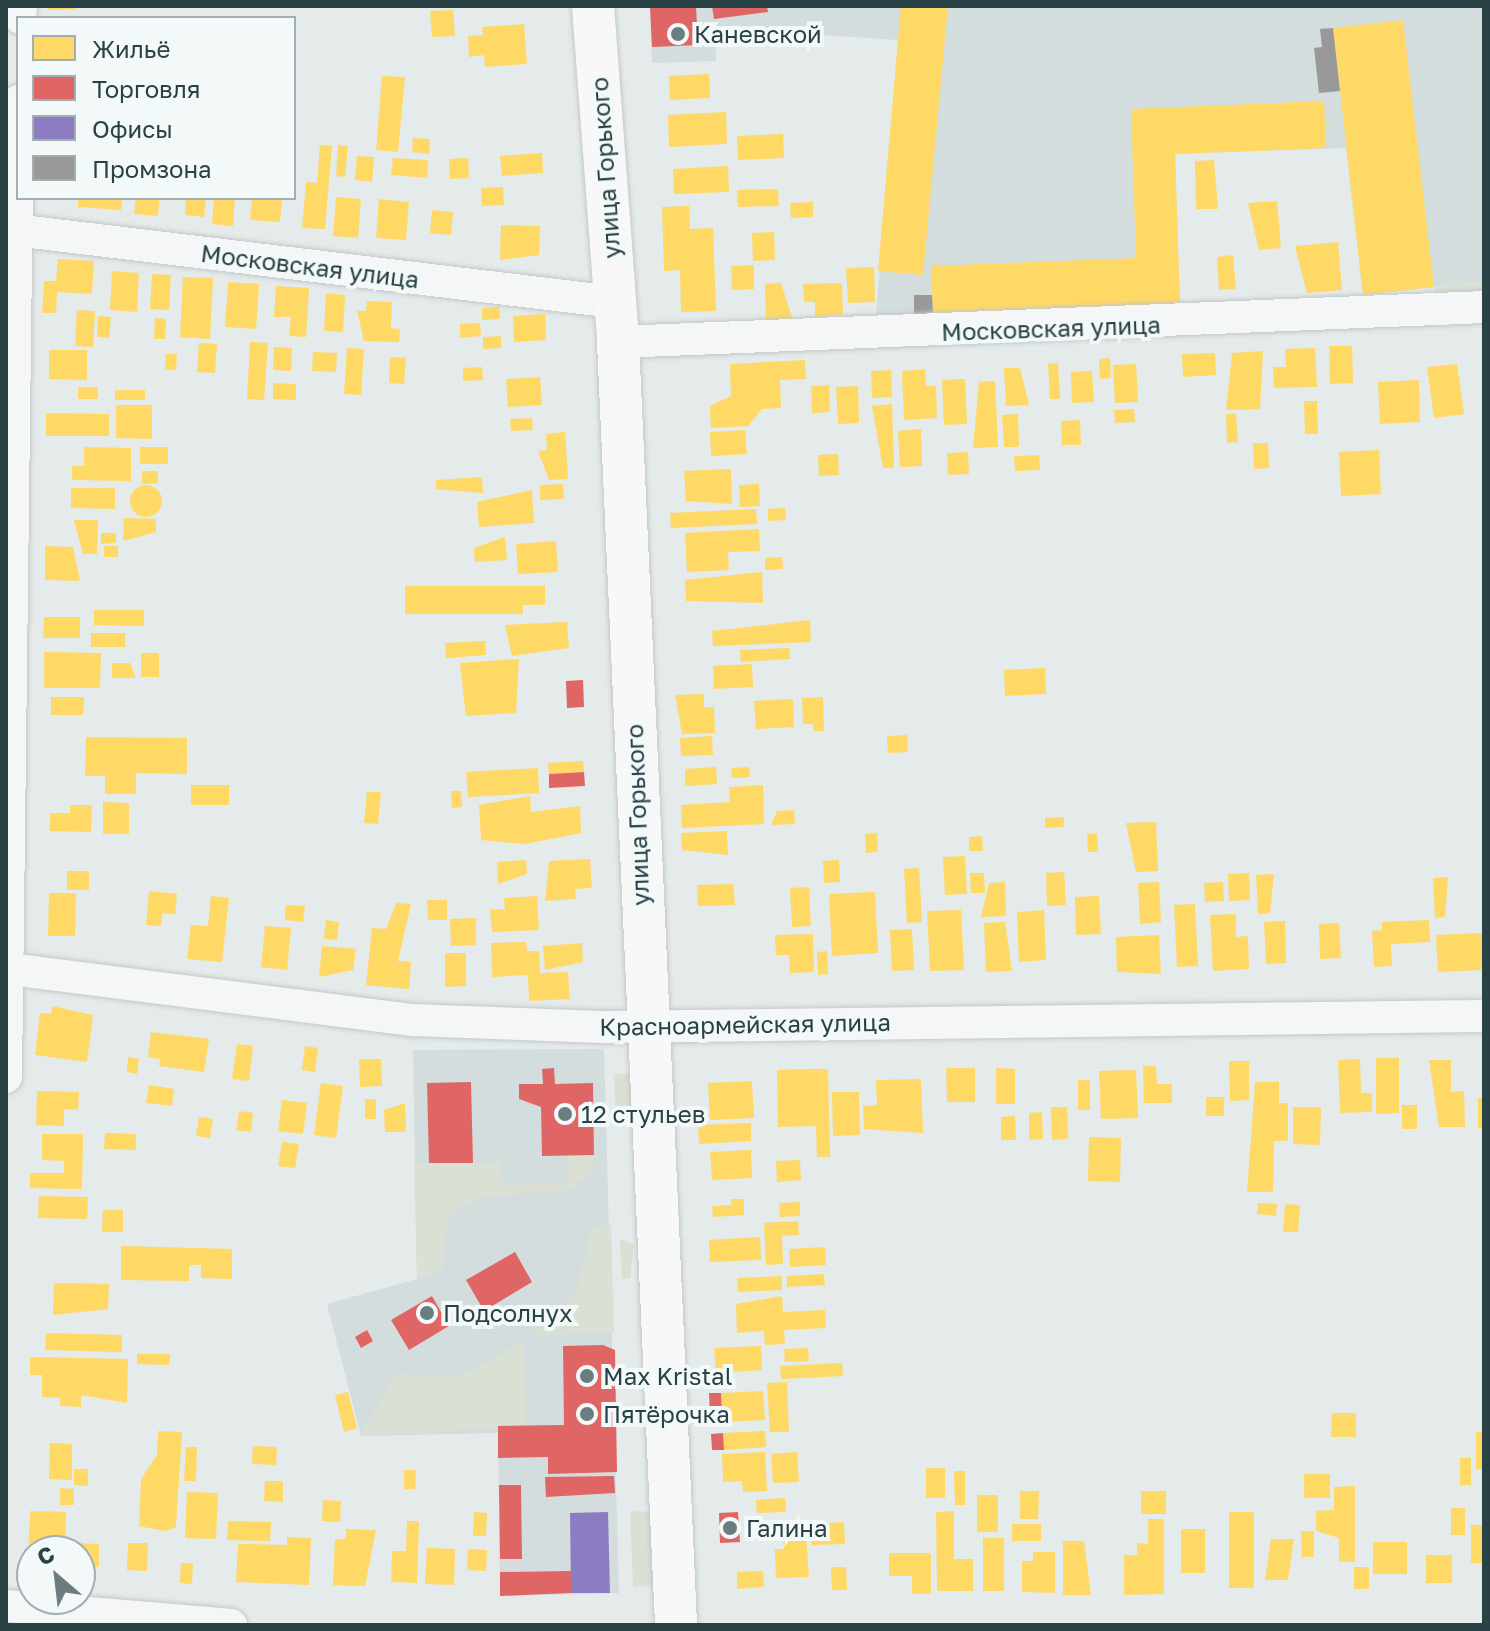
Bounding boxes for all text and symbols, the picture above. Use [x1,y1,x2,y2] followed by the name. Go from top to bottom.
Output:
[16,16,296,200] legend
[694,20,822,48] place label: Каневской
[669,25,687,43] marker: Каневской
[92,34,170,63] text: Жильё
[92,74,200,103] text: Торговля
[584,76,626,260] street label: улица Горького
[92,114,173,143] text: Офисы
[92,154,212,183] text: Промзона
[199,238,421,294] street label: Московская улица
[941,310,1161,346] street label: Московская улица
[619,724,655,906] street label: улица Горького
[599,1007,891,1041] street label: Красноармейская улица
[581,1100,705,1128] place label: 12 стульев
[556,1105,574,1123] marker: 12 стульев
[443,1299,572,1327] place label: Подсолнух
[418,1304,436,1322] marker: Подсолнух
[603,1362,732,1390] place label: Max Kristal
[578,1367,596,1385] marker: Max Kristal
[603,1400,730,1428] place label: Пятёрочка
[578,1405,596,1423] marker: Пятёрочка
[746,1514,827,1542] place label: Галина
[721,1519,739,1537] marker: Галина
[16,1535,96,1615] north arrow
[32,1540,59,1571] text: С

